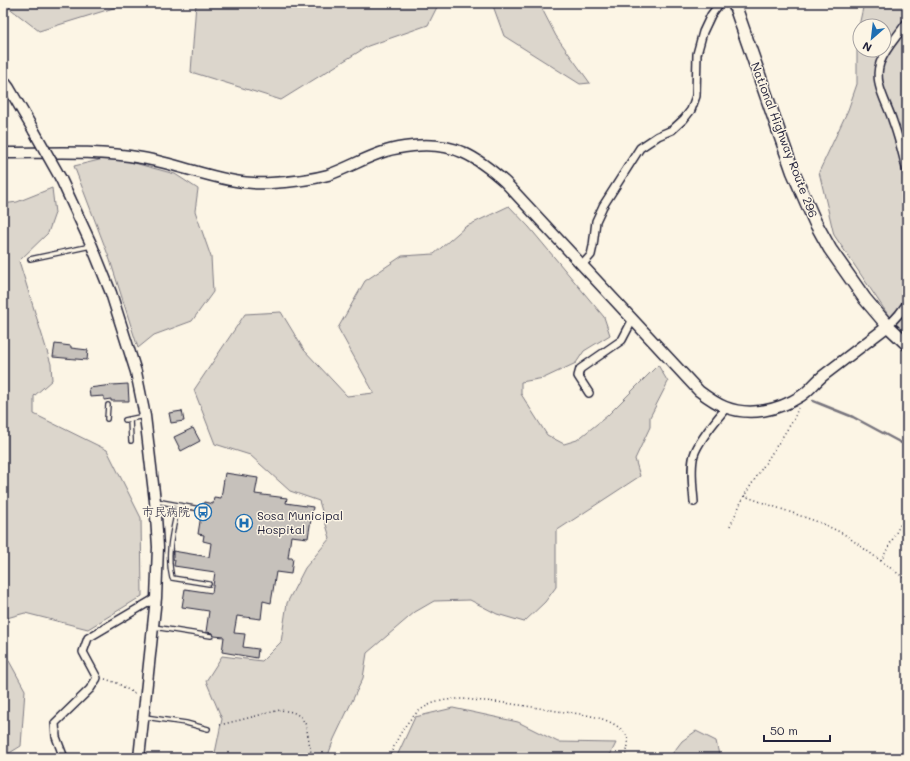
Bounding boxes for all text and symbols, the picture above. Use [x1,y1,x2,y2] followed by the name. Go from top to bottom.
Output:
[852,18,892,58] north arrow
[860,39,874,56] text: N
[748,60,822,220] street label: National Highway Route 296
[193,502,213,522] bus stop icon: 市民病院
[142,503,190,519] place label: 市民病院
[257,507,343,537] place label: Sosa Municipal Hospital
[234,513,254,533] hospital icon: Sosa Municipal Hospital
[764,717,830,743] scale bar
[770,722,798,738] text: 50 m

